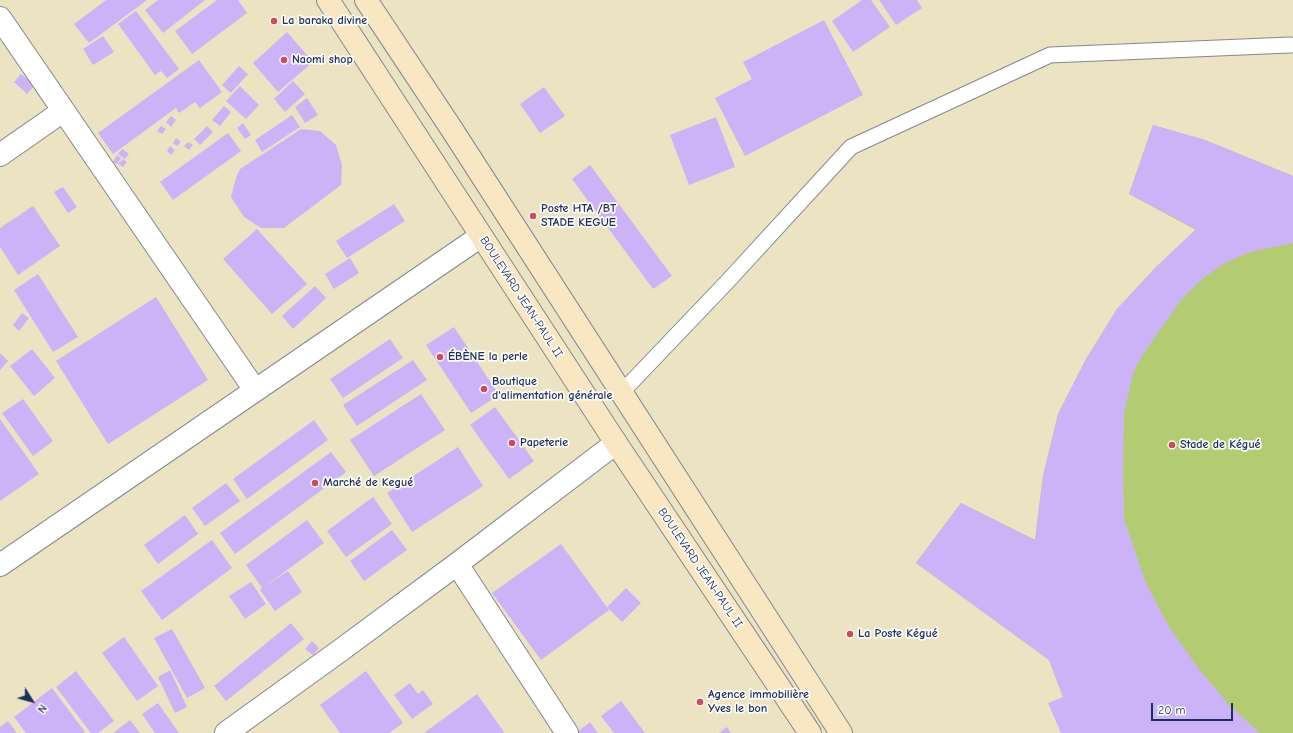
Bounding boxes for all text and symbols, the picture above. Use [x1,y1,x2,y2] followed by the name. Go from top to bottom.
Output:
[282,14,367,28] place label: La baraka divine
[269,16,279,26] marker: La baraka divine
[292,53,353,67] place label: Naomi shop
[279,55,289,65] marker: Naomi shop
[541,202,616,230] place label: Poste HTA /BT STADE KEGUE
[528,211,538,221] marker: Poste HTA /BT STADE KEGUE
[476,234,566,360] street label: BOULEVARD JEAN-PAUL II
[448,350,528,364] place label: ÉBÈNE la perle
[435,352,445,362] marker: ÉBÈNE la perle
[492,375,612,403] place label: Boutique d'alimentation générale
[479,384,489,394] marker: Boutique d'alimentation générale
[520,436,568,450] place label: Papeterie
[507,438,517,448] marker: Papeterie
[1180,438,1260,452] place label: Stade de Kégué
[1167,440,1177,450] marker: Stade de Kégué
[323,476,413,490] place label: Marché de Kegué
[310,478,320,488] marker: Marché de Kegué
[655,505,745,631] street label: BOULEVARD JEAN-PAUL II
[858,627,938,641] place label: La Poste Kégué
[845,629,855,639] marker: La Poste Kégué
[12,681,52,721] north arrow
[708,688,809,716] place label: Agence immobilière Yves le bon
[1153,695,1235,721] scale bar
[695,697,705,707] marker: Agence immobilière Yves le bon
[35,702,49,715] text: N
[1158,703,1186,717] text: 20 m

